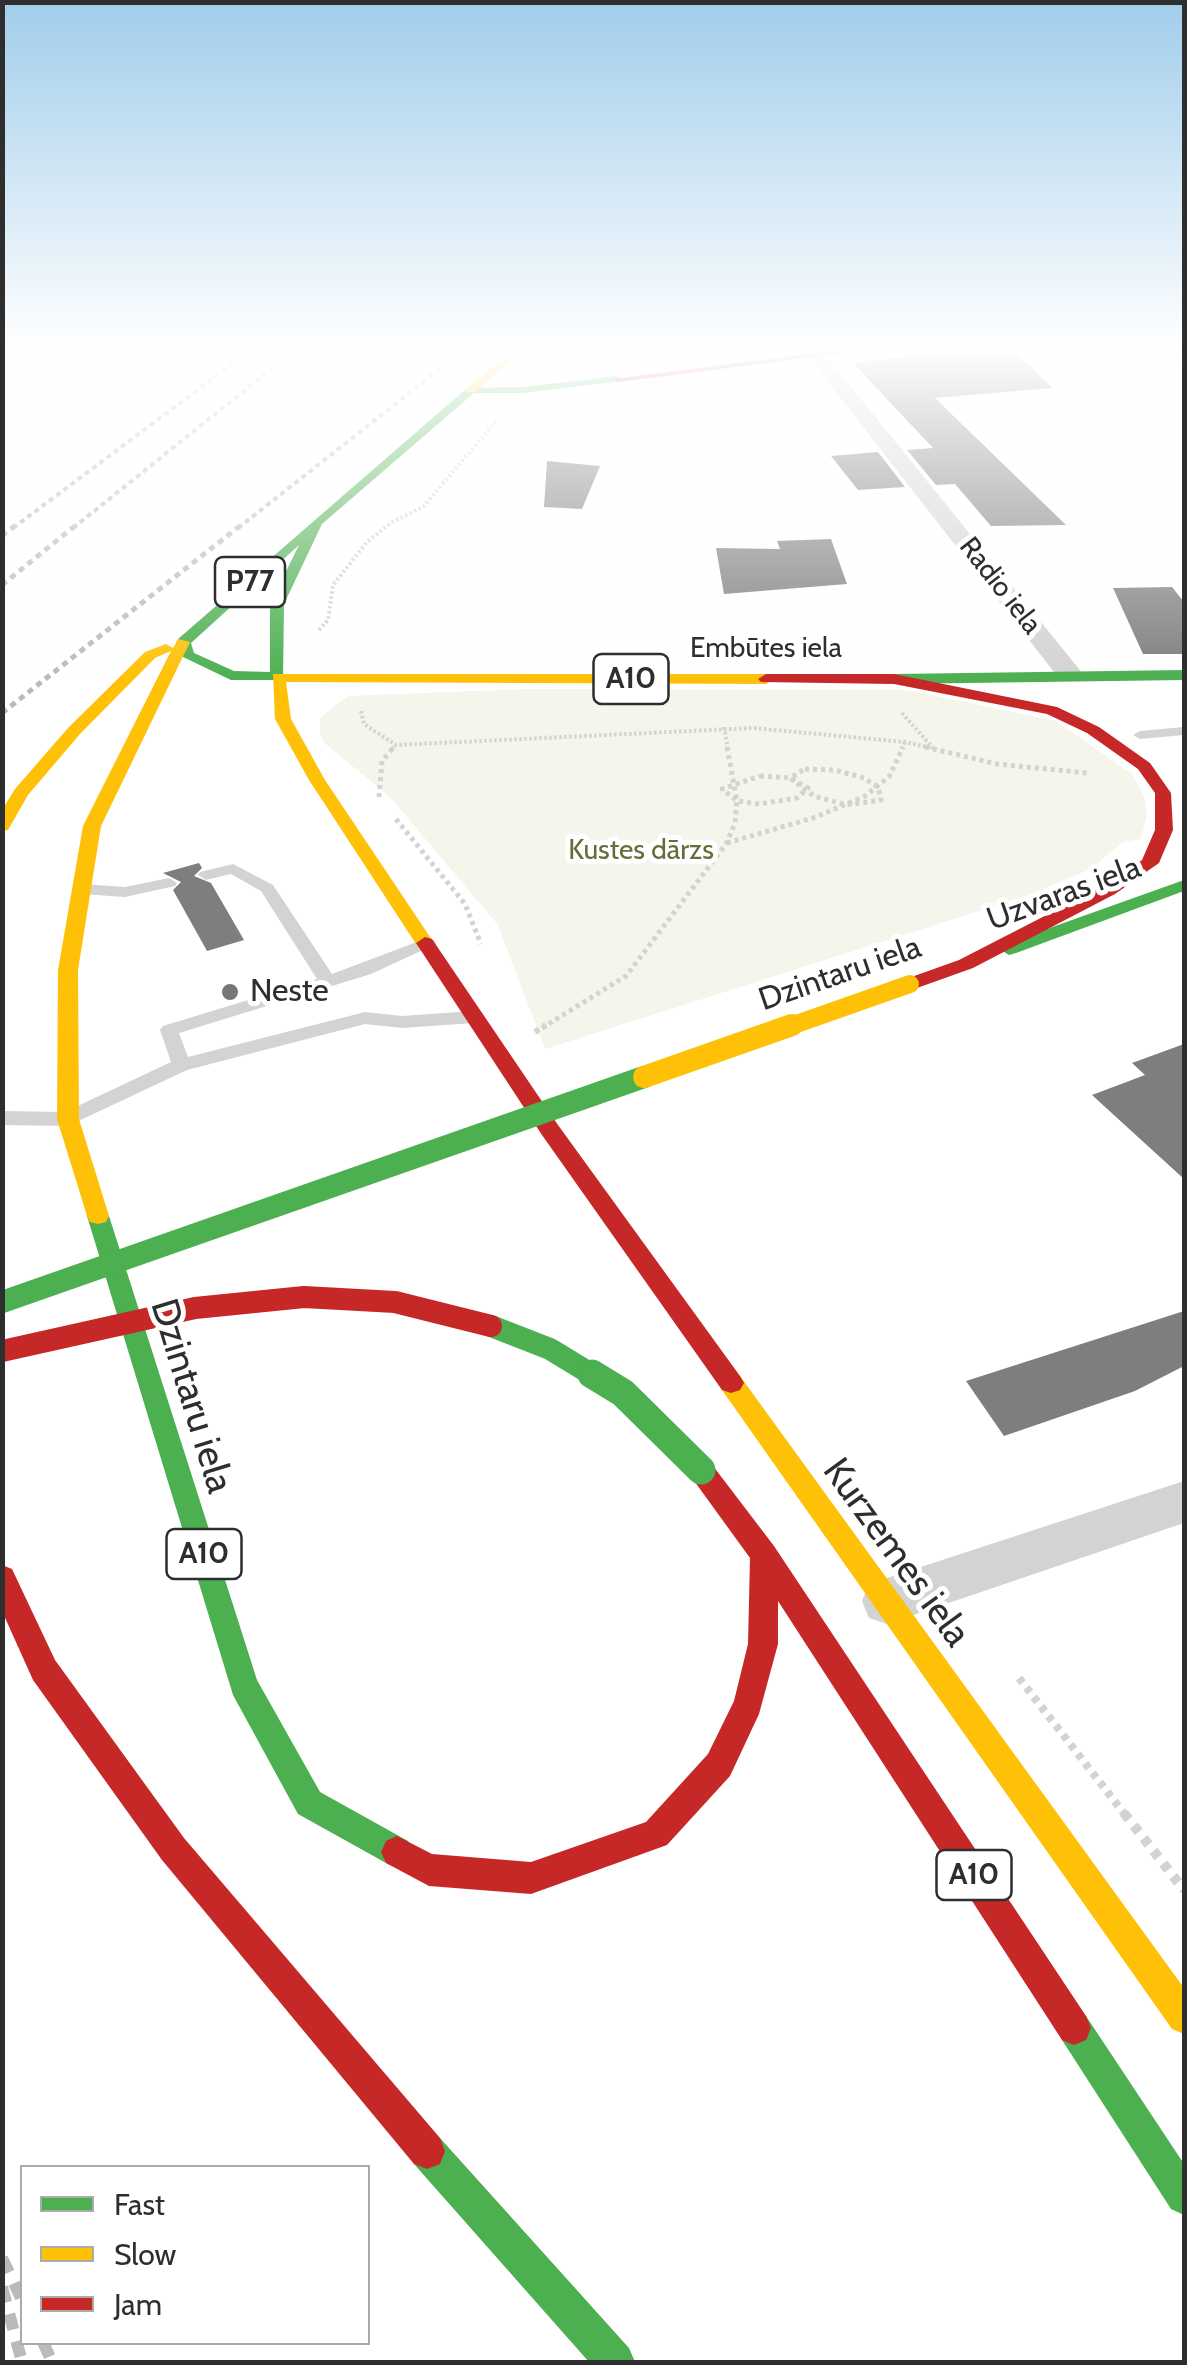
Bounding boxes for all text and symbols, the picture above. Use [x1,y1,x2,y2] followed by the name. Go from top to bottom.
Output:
[952,531,1048,641] street label: Radio iela
[215,557,285,607] road number: P77
[690,632,842,666] street label: Embūtes iela
[594,654,668,704] road number: A10
[568,834,714,868] park label: Kustes dārzs
[982,849,1146,939] street label: Uzvaras iela
[754,928,926,1020] street label: Dzintaru iela
[250,973,329,1011] place label: Neste
[219,981,241,1003] marker: Neste
[140,1293,242,1499] street label: Dzintaru iela
[813,1450,979,1656] street label: Kurzemes iela
[166,1529,242,1579] road number: A10
[936,1850,1012,1900] road number: A10
[20,2165,370,2345] legend
[114,2186,165,2223] text: Fast
[114,2236,176,2273] text: Slow
[114,2286,162,2323] text: Jam

